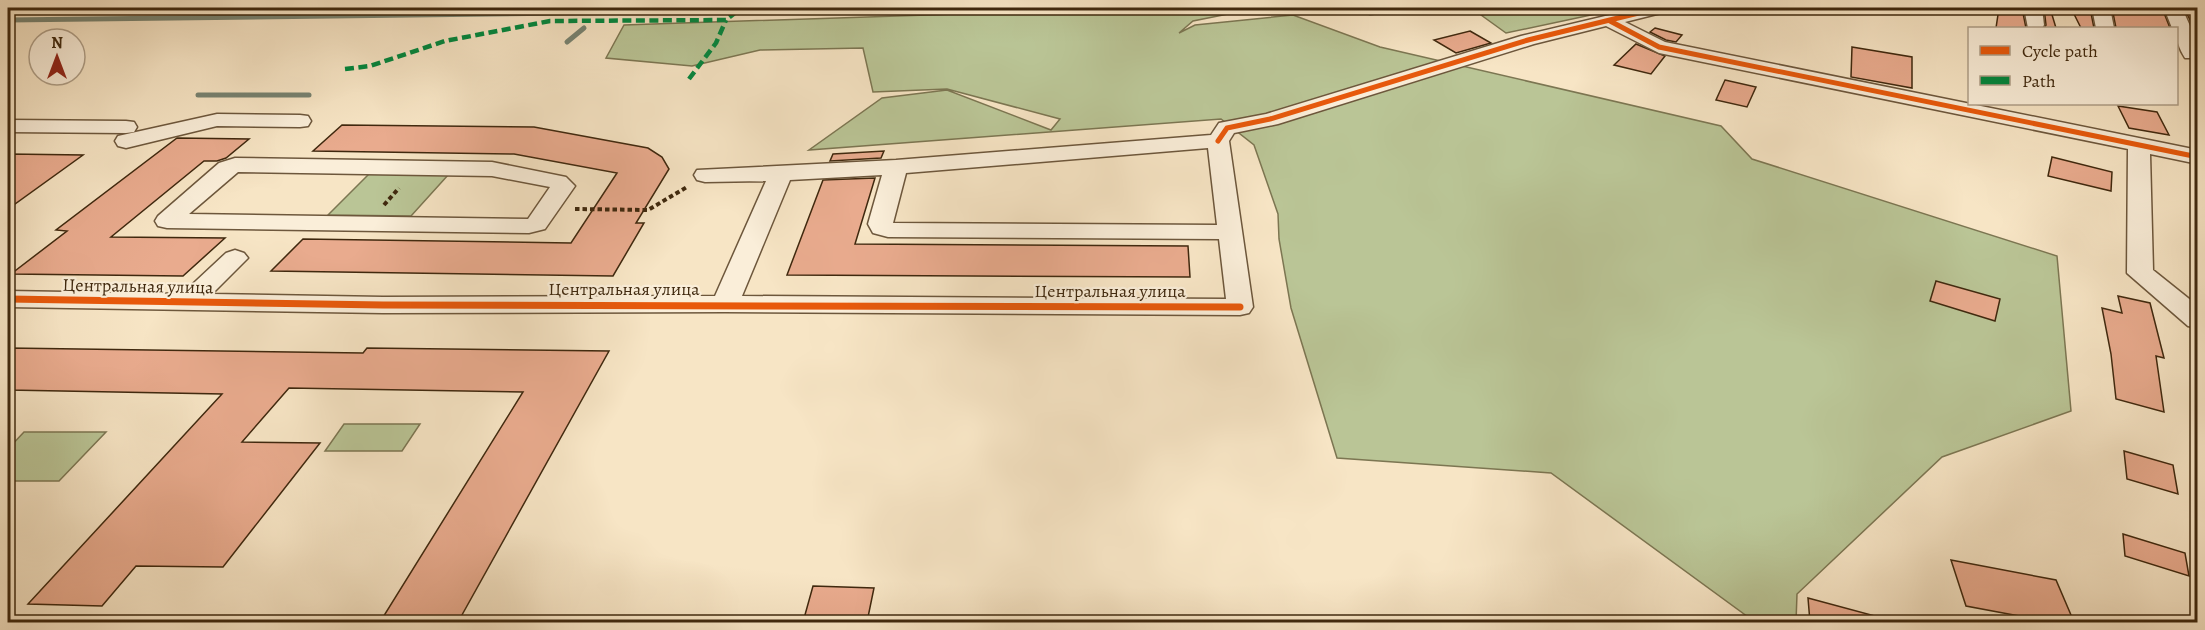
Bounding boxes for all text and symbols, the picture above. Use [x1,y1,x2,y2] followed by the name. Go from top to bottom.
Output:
[27,27,87,87] north arrow
[1968,27,2178,105] legend
[51,32,63,54] text: N
[2022,39,2098,63] text: Cycle path
[2022,69,2056,93] text: Path
[62,273,214,299] street label: Центральная улица
[548,277,700,301] street label: Центральная улица
[1034,279,1186,303] street label: Центральная улица

